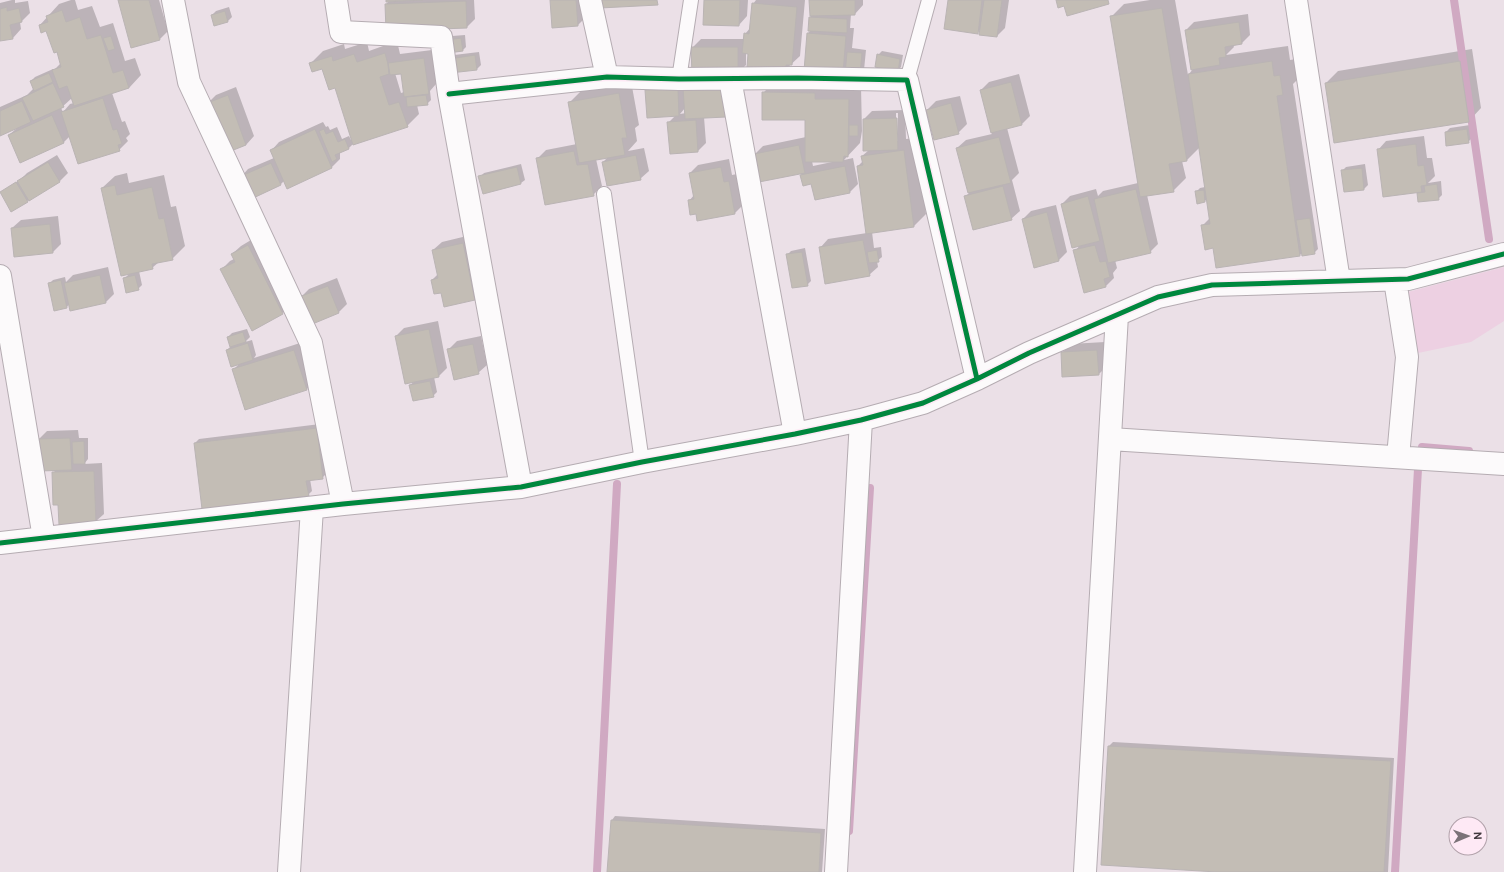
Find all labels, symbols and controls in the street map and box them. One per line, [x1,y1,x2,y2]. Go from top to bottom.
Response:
north arrow [1448,816,1488,856]
text: N [1471,832,1485,840]

